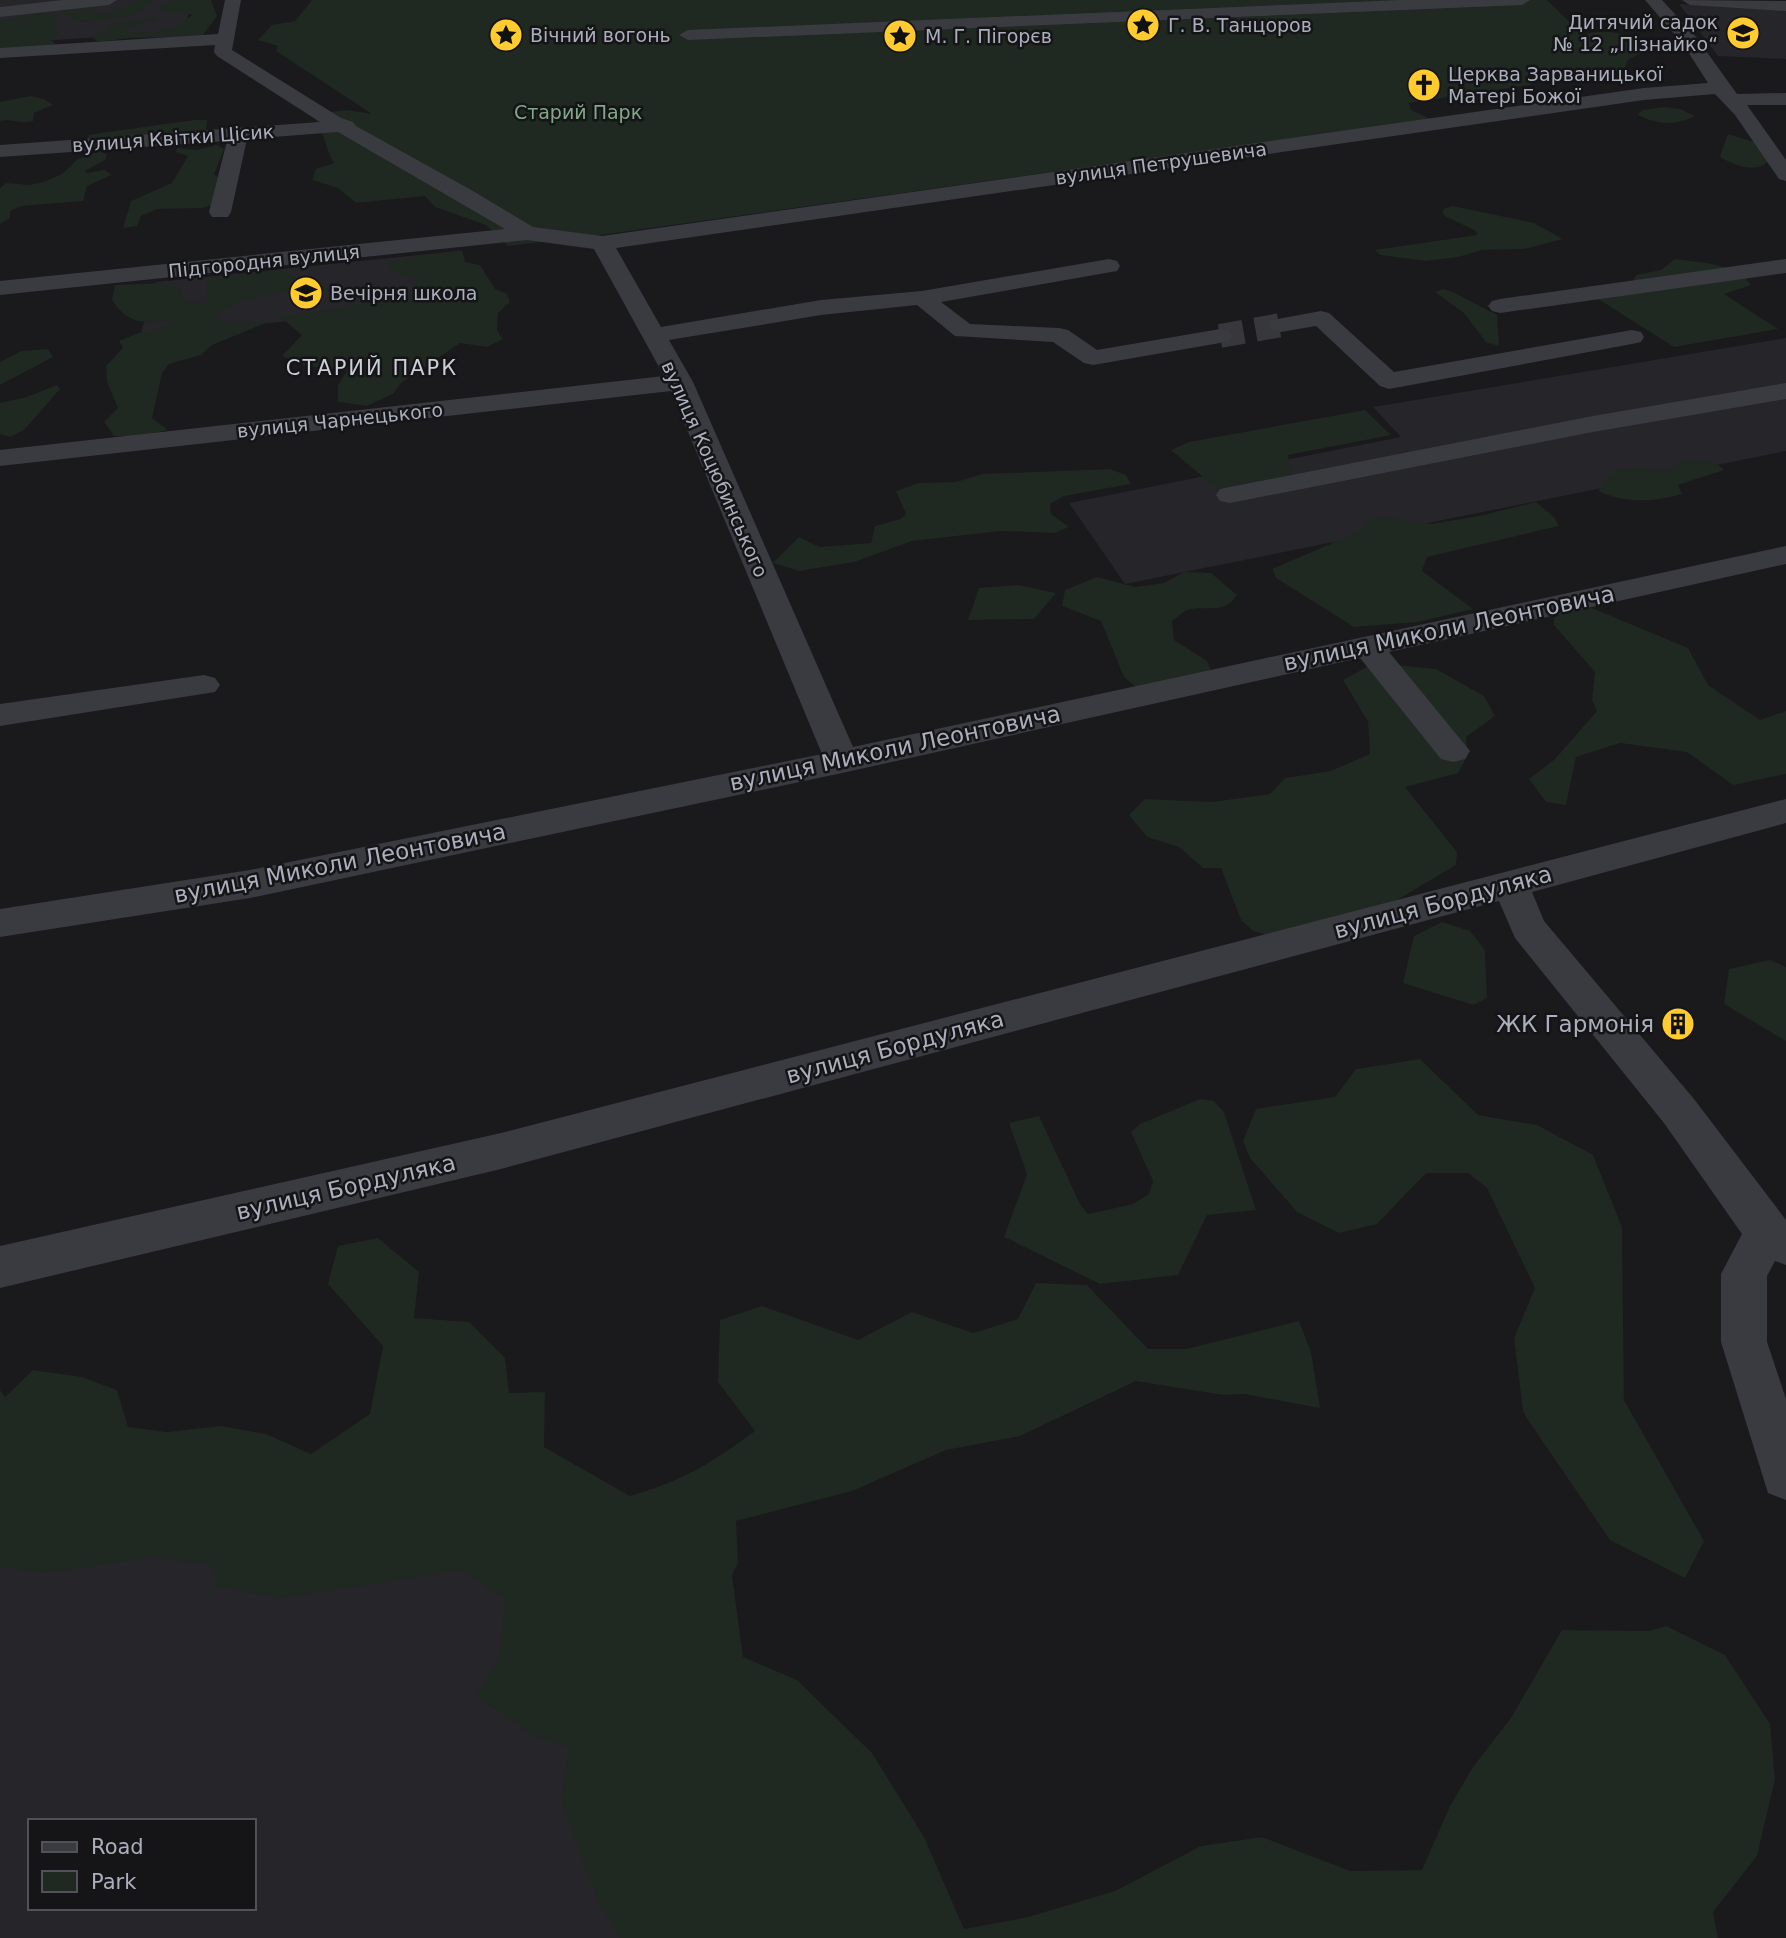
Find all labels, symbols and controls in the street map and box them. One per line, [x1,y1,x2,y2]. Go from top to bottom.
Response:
place icon: Г. В. Танцоров [1124,6,1162,44]
place label: Дитячий садок № 12 „Пізнайко“ [1553,11,1718,55]
place label: Г. В. Танцоров [1168,14,1312,36]
school or university icon: Дитячий садок № 12 „Пізнайко“ [1724,14,1762,52]
place icon: Вічний вогонь [487,16,525,54]
place icon: М. Г. Пігорєв [881,17,919,55]
place label: Вічний вогонь [530,24,671,46]
place label: М. Г. Пігорєв [925,25,1052,47]
place label: Церква Зарваницької Матері Божої [1448,63,1664,107]
church icon: Церква Зарваницької Матері Божої [1405,66,1443,104]
park label: Старий Парк [514,101,642,123]
street label: вулиця Квітки Цісик [71,120,275,156]
street label: вулиця Петрушевича [1054,137,1268,189]
street label: Підгородня вулиця [167,240,361,282]
school or university icon: Вечірня школа [287,274,325,312]
place label: Вечірня школа [330,282,477,304]
district label: СТАРИЙ ПАРК [286,355,458,380]
street label: вулиця Коцюбинського [657,358,773,580]
street label: вулиця Чарнецького [236,398,444,442]
street label: вулиця Миколи Леонтовича [1281,580,1617,676]
street label: вулиця Миколи Леонтовича [727,700,1063,796]
street label: вулиця Миколи Леонтовича [172,818,508,908]
street label: вулиця Бордуляка [1331,860,1555,944]
street label: вулиця Бордуляка [783,1005,1007,1089]
building icon: ЖК Гармонія [1659,1005,1697,1043]
place label: ЖК Гармонія [1496,1011,1654,1037]
street label: вулиця Бордуляка [234,1149,458,1225]
legend [28,1819,256,1910]
text: Road [91,1835,144,1859]
text: Park [91,1870,137,1894]

